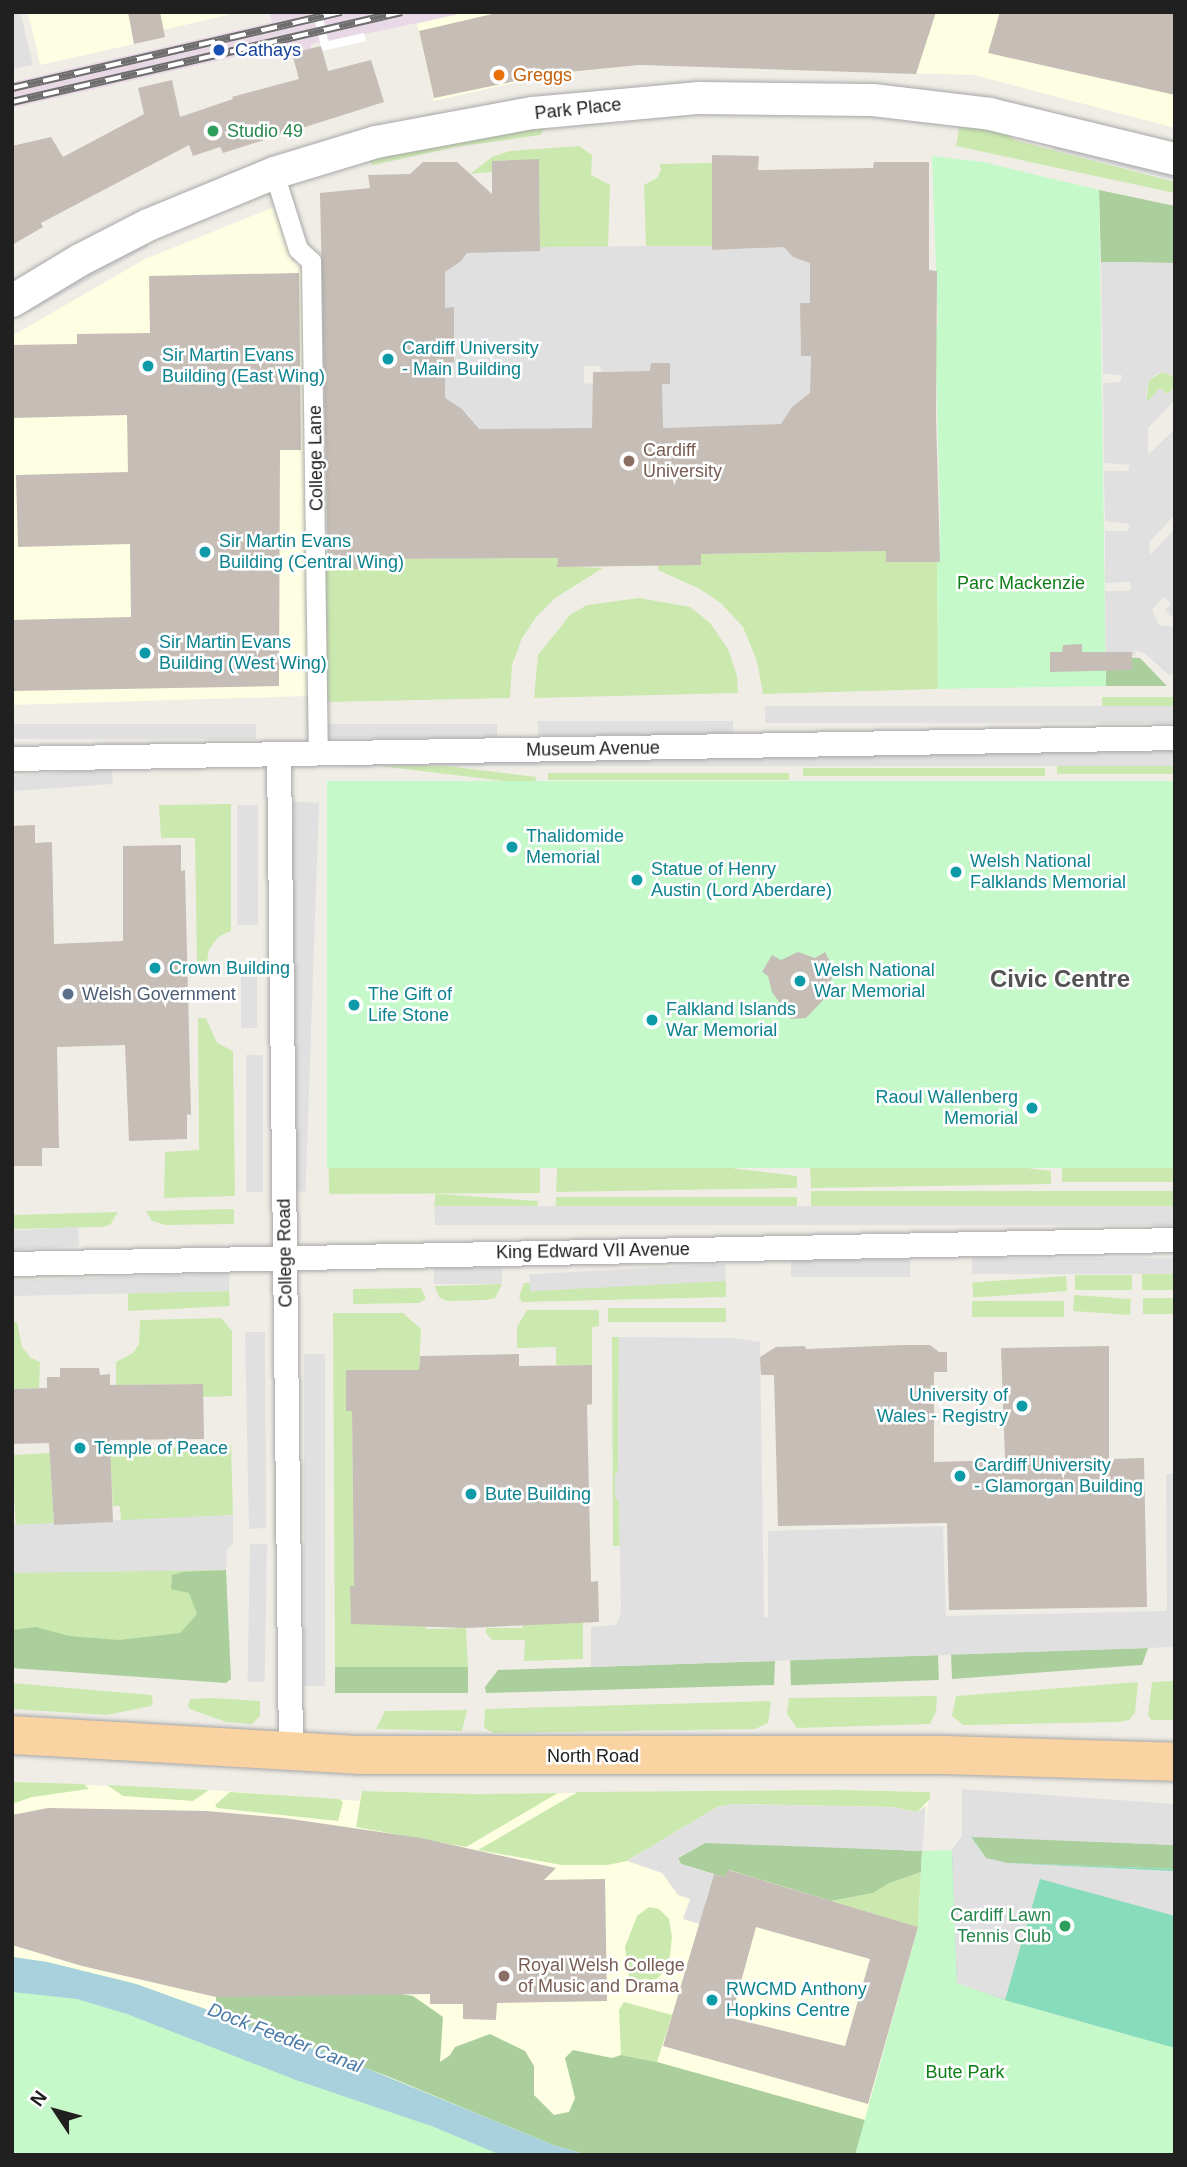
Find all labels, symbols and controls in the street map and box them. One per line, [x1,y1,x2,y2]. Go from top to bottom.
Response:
place label: Cathays [235,39,301,61]
marker: Cathays [209,40,229,60]
place label: Greggs [513,64,572,86]
marker: Greggs [491,67,507,83]
street label: Park Place [534,94,622,124]
place label: Studio 49 [227,120,303,142]
marker: Studio 49 [205,123,221,139]
place label: Cardiff University - Main Building [402,338,539,380]
place label: Sir Martin Evans Building (East Wing) [162,345,325,388]
marker: Cardiff University - Main Building [380,351,396,367]
marker: Sir Martin Evans Building (East Wing) [140,358,156,374]
street label: College Lane [304,405,328,511]
place label: Cardiff University [643,440,722,482]
marker: Cardiff University [621,453,637,469]
place label: Sir Martin Evans Building (Central Wing) [219,531,404,574]
marker: Sir Martin Evans Building (Central Wing) [197,544,213,560]
park label: Parc Mackenzie [957,572,1085,594]
place label: Sir Martin Evans Building (West Wing) [159,632,327,674]
marker: Sir Martin Evans Building (West Wing) [137,645,153,661]
street label: Museum Avenue [525,737,661,761]
place label: Thalidomide Memorial [526,826,624,868]
marker: Thalidomide Memorial [504,839,520,855]
place label: Welsh National Falklands Memorial [970,851,1126,894]
place label: Statue of Henry Austin (Lord Aberdare) [651,859,833,902]
marker: Welsh National Falklands Memorial [948,864,964,880]
marker: Statue of Henry Austin (Lord Aberdare) [629,872,645,888]
place label: Crown Building [169,957,290,979]
marker: Crown Building [147,960,163,976]
place label: Welsh National War Memorial [814,960,935,1002]
district label: Civic Centre [990,965,1130,993]
marker: Welsh National War Memorial [792,973,808,989]
place label: Welsh Government [82,983,236,1005]
place label: The Gift of Life Stone [368,984,452,1026]
marker: Welsh Government [60,986,76,1002]
marker: The Gift of Life Stone [346,997,362,1013]
place label: Falkland Islands War Memorial [666,999,796,1042]
marker: Falkland Islands War Memorial [644,1012,660,1028]
place label: Raoul Wallenberg Memorial [876,1087,1018,1130]
marker: Raoul Wallenberg Memorial [1024,1100,1040,1116]
street label: College Road [273,1198,297,1308]
street label: King Edward VII Avenue [495,1239,691,1263]
place label: University of Wales - Registry [877,1385,1008,1428]
marker: University of Wales - Registry [1014,1398,1030,1414]
place label: Temple of Peace [94,1437,228,1459]
marker: Temple of Peace [72,1440,88,1456]
place label: Cardiff University - Glamorgan Building [974,1455,1143,1498]
marker: Cardiff University - Glamorgan Building [952,1468,968,1484]
place label: Bute Building [485,1483,591,1505]
marker: Bute Building [463,1486,479,1502]
street label: North Road [547,1745,639,1767]
place label: Cardiff Lawn Tennis Club [950,1905,1051,1948]
marker: Cardiff Lawn Tennis Club [1057,1918,1073,1934]
place label: Royal Welsh College of Music and Drama [518,1955,685,1997]
marker: Royal Welsh College of Music and Drama [496,1968,512,1984]
place label: RWCMD Anthony Hopkins Centre [726,1979,868,2022]
marker: RWCMD Anthony Hopkins Centre [704,1992,720,2008]
water label: Dock Feeder Canal [205,1998,365,2078]
park label: Bute Park [925,2061,1005,2083]
north arrow [21,2076,91,2146]
text: N [26,2087,51,2110]

